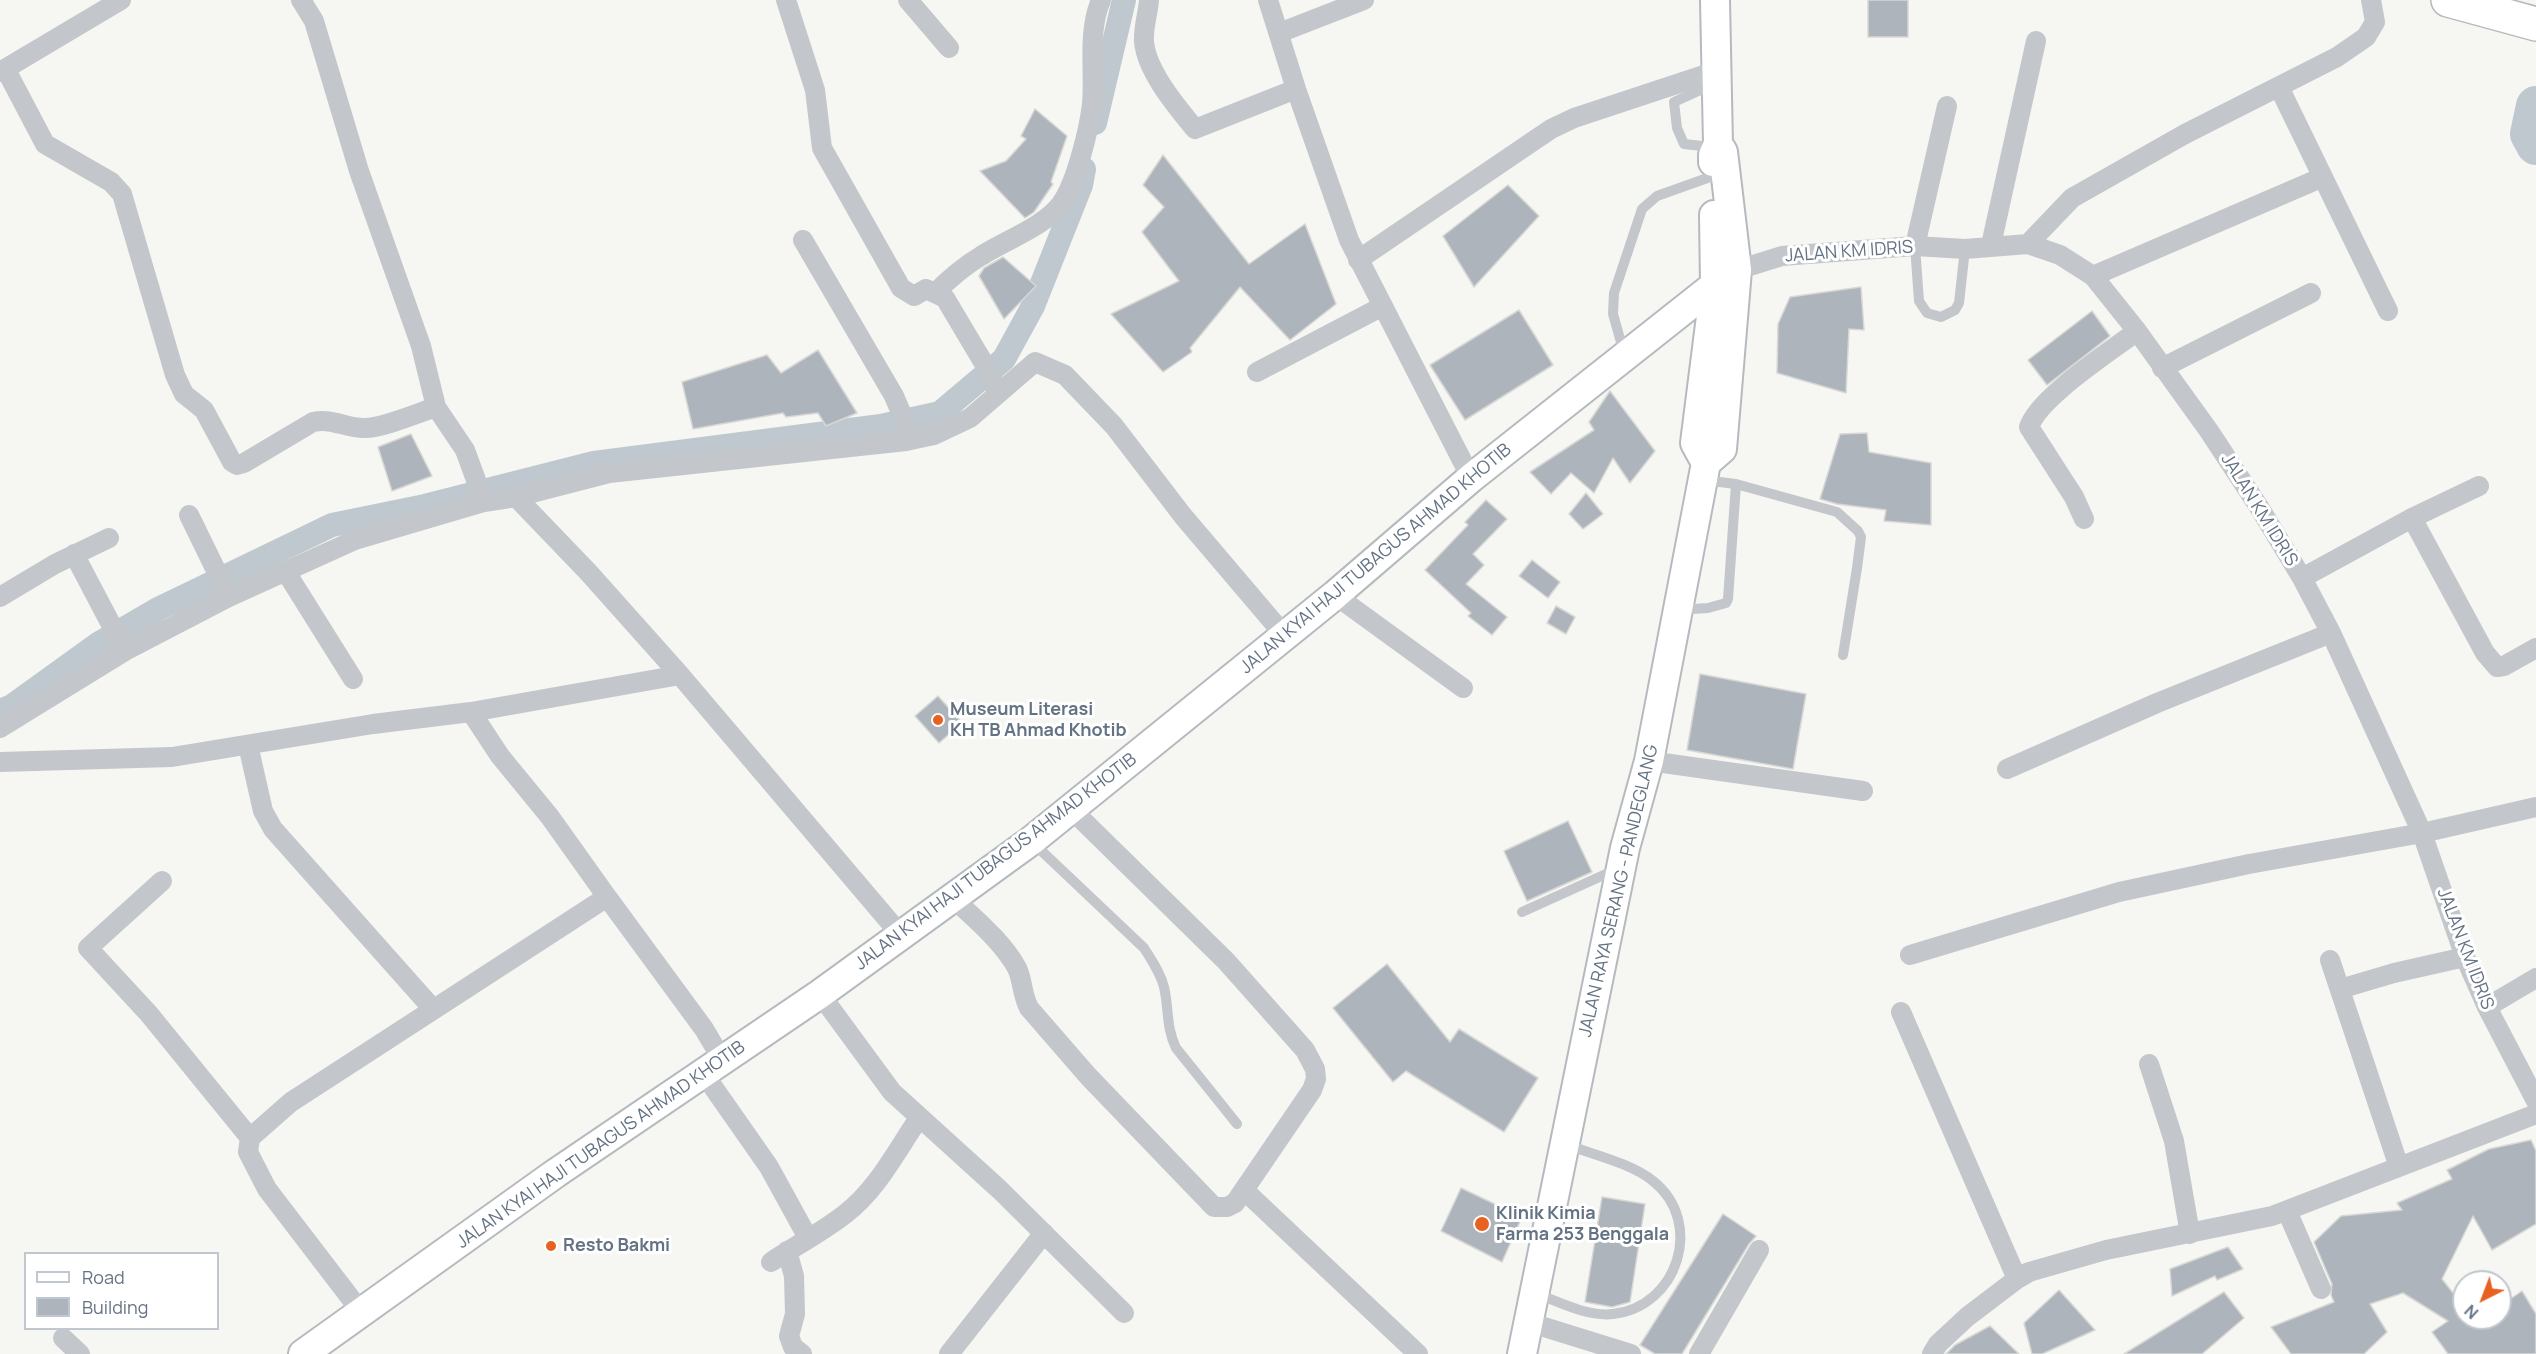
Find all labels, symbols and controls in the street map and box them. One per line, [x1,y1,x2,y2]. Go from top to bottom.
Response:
street label: JALAN KM IDRIS [1784,237,1914,267]
street label: JALAN KYAI HAJI TUBAGUS AHMAD KHOTIB [1236,439,1516,679]
street label: JALAN KM IDRIS [2216,450,2302,570]
place label: Museum Literasi KH TB Ahmad Khotib [950,699,1127,742]
marker: Museum Literasi KH TB Ahmad Khotib [931,713,945,727]
street label: JALAN RAYA SERANG - PANDEGLANG [1575,743,1663,1039]
street label: JALAN KYAI HAJI TUBAGUS AHMAD KHOTIB [851,749,1141,975]
street label: JALAN KM IDRIS [2432,885,2498,1013]
street label: JALAN KYAI HAJI TUBAGUS AHMAD KHOTIB [453,1037,749,1253]
place label: Klinik Kimia Farma 253 Benggala [1496,1203,1669,1246]
marker: Klinik Kimia Farma 253 Benggala [1473,1215,1491,1233]
place label: Resto Bakmi [563,1235,670,1257]
marker: Resto Bakmi [544,1239,558,1253]
legend [24,1252,219,1330]
text: Road [82,1265,125,1289]
north arrow [2452,1270,2512,1330]
text: Building [82,1295,148,1319]
text: N [2460,1300,2483,1324]

